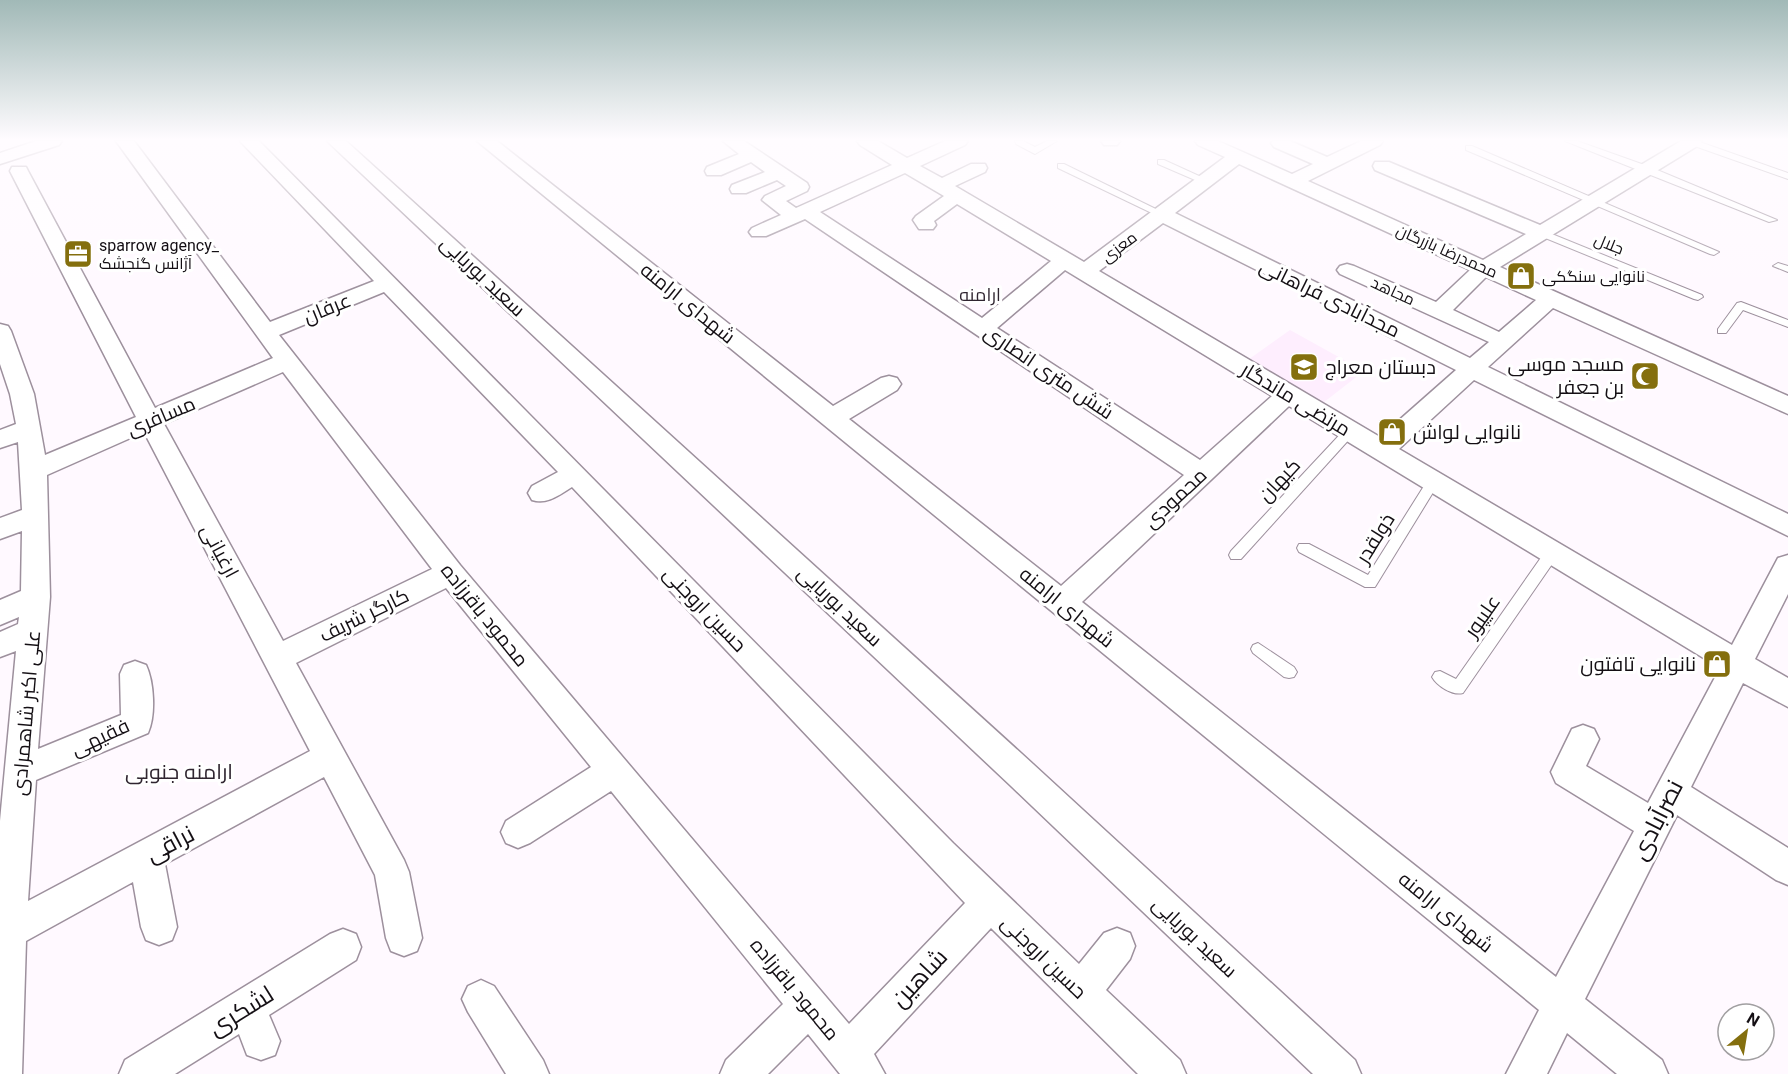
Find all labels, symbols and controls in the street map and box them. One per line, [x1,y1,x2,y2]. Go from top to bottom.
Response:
street label: محمدرضا بازرگان [1393,220,1501,283]
street label: معزی [1097,227,1141,267]
street label: جلال [1591,230,1627,259]
street label: سعید بوریایی [435,231,530,322]
place label: sparrow agency_ آژانس گنجشک [99,236,220,274]
office icon: sparrow agency_ آژانس گنجشک [62,238,94,270]
street label: مجدآبادی فراهانی [1255,254,1404,343]
street label: شهدای ارامنه [635,257,740,349]
shop icon: نانوایی سنگکی [1505,260,1537,292]
place label: نانوایی سنگکی [1542,267,1645,287]
street label: مجاهد [1368,273,1418,309]
district label: ارامنه [959,284,1001,306]
street label: عرفان [300,288,355,329]
street label: شش متری انصاری [979,320,1118,425]
school or university icon: دبستان معراج [1288,351,1320,383]
place label: مسجد موسی بن جعفر [1508,352,1624,400]
place label: دبستان معراج [1325,355,1436,381]
street label: مرتضی ماندگار [1236,356,1355,442]
mosque icon: مسجد موسی بن جعفر [1629,360,1661,392]
street label: مسافری [123,391,199,442]
shop icon: نانوایی لواش [1376,416,1408,448]
place label: نانوایی لواش [1413,420,1521,445]
street label: کیهان [1253,453,1306,507]
street label: محمودی [1138,463,1212,534]
street label: ذولقدر [1350,508,1400,568]
street label: ارغیانی [195,520,244,582]
street label: محمود باقرزاده [436,559,534,671]
street label: حسین اروجنی [658,561,752,657]
street label: سعید بوریایی [792,561,887,652]
street label: شهدای ارامنه [1014,561,1119,653]
street label: کارگر شریف [315,583,413,647]
street label: علیپور [1458,590,1506,643]
street label: علی اکبر شاهمرادی [7,629,46,797]
shop icon: نانوایی تافتون [1701,648,1733,680]
place label: نانوایی تافتون [1580,652,1696,677]
street label: فقیهی [67,713,133,762]
district label: ارامنه جنوبی [125,760,233,785]
street label: نصرآبادی [1625,775,1689,865]
street label: نراقی [141,820,199,868]
street label: شهدای ارامنه [1393,866,1498,958]
street label: سعید بوریایی [1147,892,1242,983]
street label: حسین اروجنی [996,910,1092,1004]
street label: محمود باقرزاده [745,933,845,1045]
street label: شاهین [885,943,953,1013]
street label: لشکری [203,980,279,1042]
north arrow [1716,1002,1776,1062]
text: N [1744,1008,1763,1030]

